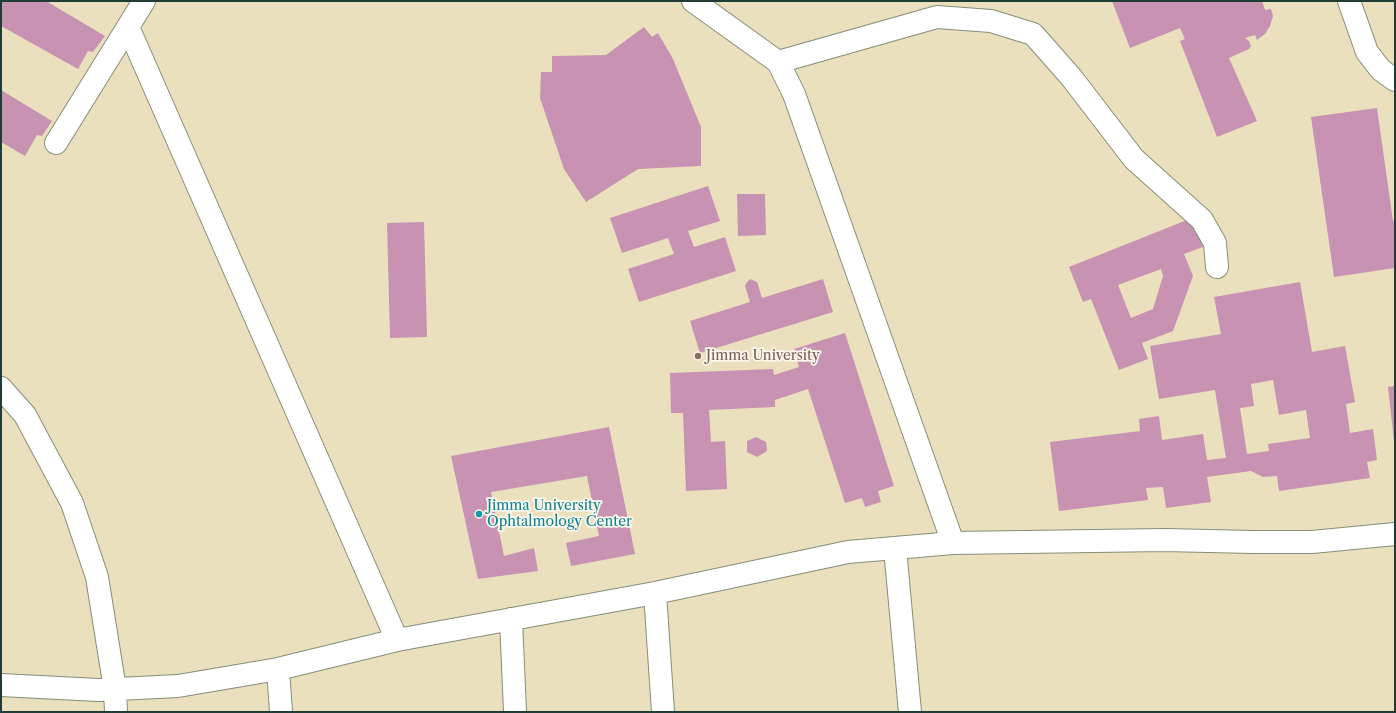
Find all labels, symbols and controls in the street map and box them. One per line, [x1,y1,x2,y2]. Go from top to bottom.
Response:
place label: Jimma University [706,348,820,364]
marker: Jimma University [693,351,703,361]
place label: Jimma University Ophtalmology Center [487,498,632,530]
marker: Jimma University Ophtalmology Center [474,509,484,519]

